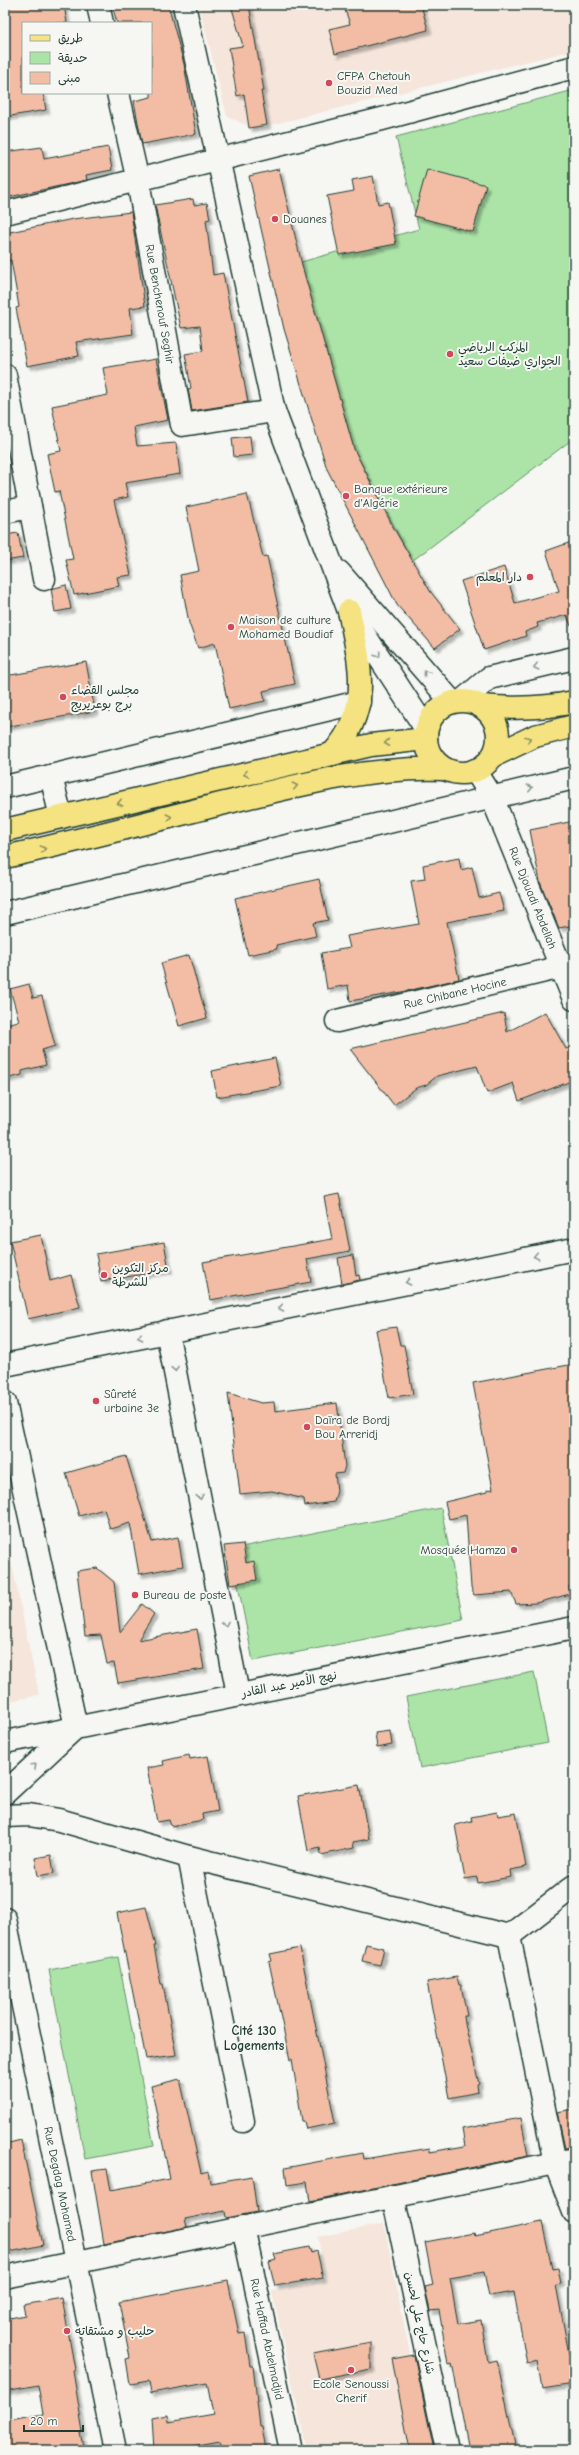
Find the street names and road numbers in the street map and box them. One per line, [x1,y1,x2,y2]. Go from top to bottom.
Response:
street label: Rue Benchenouf Seghir [143,243,177,365]
street label: Rue Djouadi Abdellah [506,845,560,951]
street label: Rue Chibane Hocine [402,974,508,1012]
street label: نهج الأمير عبد القادر [239,1667,338,1702]
street label: Rue Degdag Mohamed [41,2125,79,2243]
street label: شارع حاج علي لحسن [398,2270,438,2376]
street label: Rue Haffad Abdelmadjid [247,2277,287,2401]

